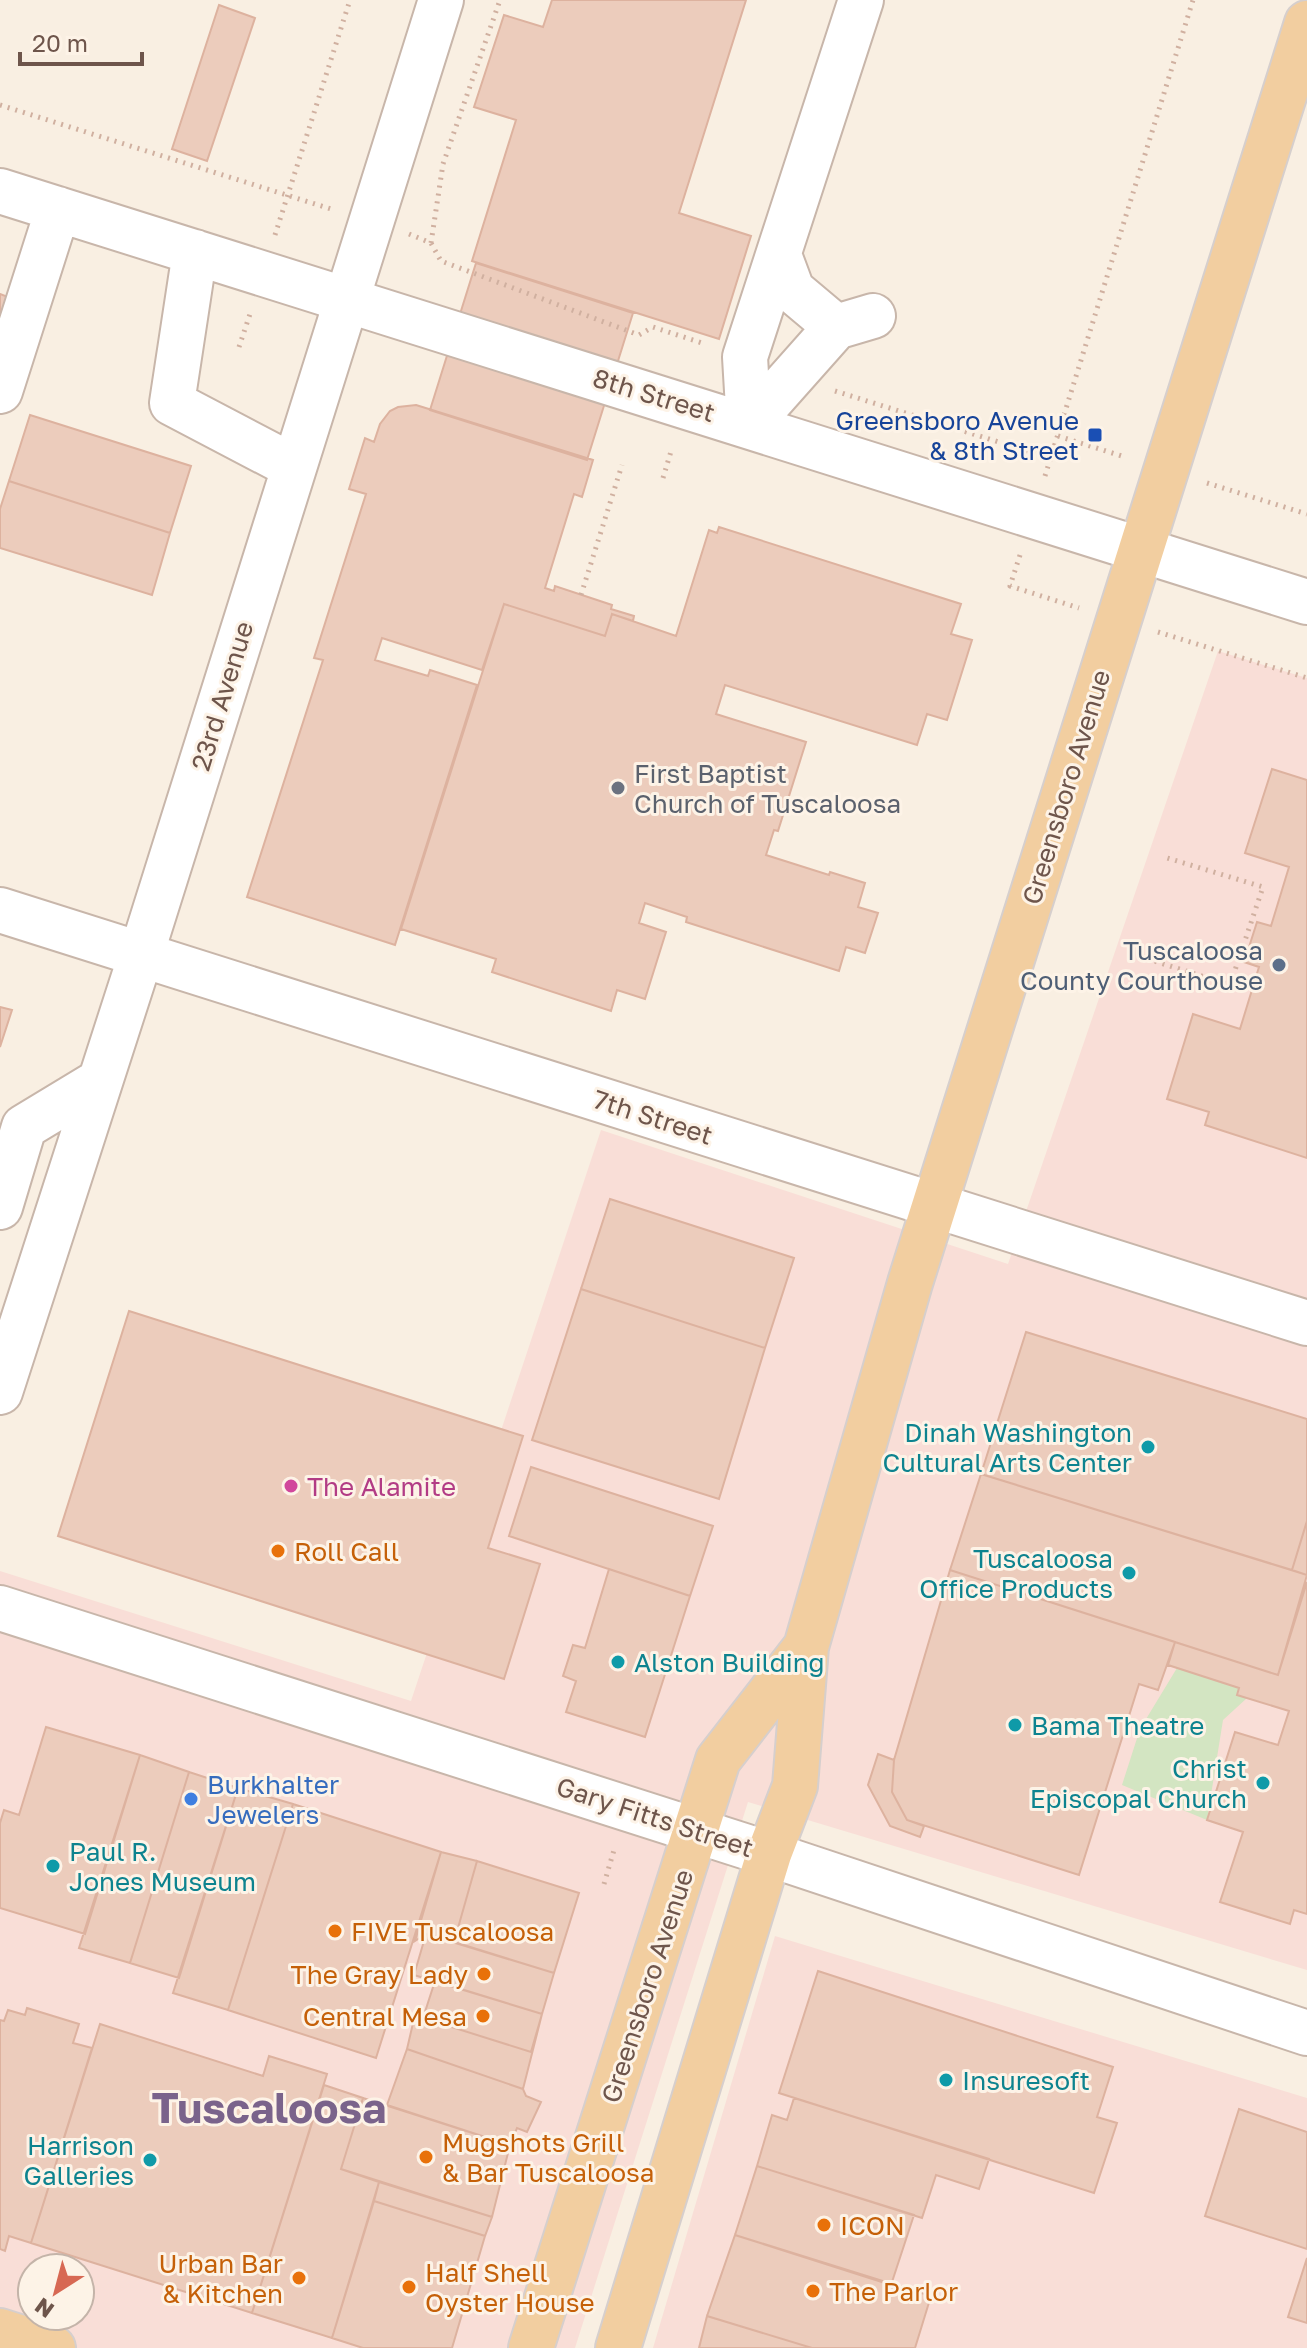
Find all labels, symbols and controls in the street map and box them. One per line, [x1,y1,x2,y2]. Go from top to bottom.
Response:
scale bar [20,16,142,66]
text: 20 m [32,28,88,57]
street label: 8th Street [589,362,719,428]
place label: Greensboro Avenue & 8th Street [836,405,1079,466]
marker: Greensboro Avenue & 8th Street [1086,426,1104,444]
street label: 23rd Avenue [185,618,259,774]
street label: Greensboro Avenue [1016,666,1116,908]
place label: First Baptist Church of Tuscaloosa [634,758,901,819]
marker: First Baptist Church of Tuscaloosa [609,779,627,797]
place label: Tuscaloosa County Courthouse [1020,935,1263,996]
marker: Tuscaloosa County Courthouse [1270,956,1288,974]
street label: 7th Street [589,1083,717,1151]
place label: Dinah Washington Cultural Arts Center [882,1417,1132,1478]
marker: Dinah Washington Cultural Arts Center [1139,1438,1157,1456]
place label: The Alamite [307,1471,456,1502]
marker: The Alamite [282,1477,300,1495]
place label: Roll Call [294,1536,399,1567]
marker: Roll Call [269,1542,287,1560]
place label: Tuscaloosa Office Products [919,1543,1113,1604]
marker: Tuscaloosa Office Products [1120,1564,1138,1582]
place label: Alston Building [634,1647,825,1678]
marker: Alston Building [609,1653,627,1671]
place label: Bama Theatre [1031,1710,1204,1741]
marker: Bama Theatre [1006,1716,1024,1734]
place label: Christ Episcopal Church [1030,1753,1247,1814]
place label: Burkhalter Jewelers [207,1769,339,1830]
street label: Gary Fitts Street [553,1771,757,1863]
marker: Christ Episcopal Church [1254,1774,1272,1792]
marker: Burkhalter Jewelers [182,1790,200,1808]
place label: Paul R. Jones Museum [69,1836,256,1897]
marker: Paul R. Jones Museum [44,1857,62,1875]
street label: Greensboro Avenue [595,1865,699,2107]
place label: FIVE Tuscaloosa [351,1916,554,1947]
marker: FIVE Tuscaloosa [326,1922,344,1940]
place label: The Gray Lady [291,1959,468,1990]
marker: The Gray Lady [475,1965,493,1983]
place label: Central Mesa [303,2001,467,2032]
marker: Central Mesa [474,2007,492,2025]
place label: Insuresoft [962,2065,1090,2096]
marker: Insuresoft [937,2071,955,2089]
district label: Tuscaloosa [152,2082,386,2132]
place label: Mugshots Grill & Bar Tuscaloosa [442,2127,655,2188]
place label: Harrison Galleries [24,2130,134,2191]
marker: Mugshots Grill & Bar Tuscaloosa [417,2148,435,2166]
marker: Harrison Galleries [141,2151,159,2169]
place label: ICON [840,2210,905,2241]
marker: ICON [815,2216,833,2234]
place label: Urban Bar & Kitchen [158,2248,283,2309]
north arrow [16,2252,96,2332]
place label: Half Shell Oyster House [425,2257,595,2318]
marker: Urban Bar & Kitchen [290,2269,308,2287]
place label: The Parlor [829,2276,958,2307]
marker: Half Shell Oyster House [400,2278,418,2296]
marker: The Parlor [804,2282,822,2300]
text: N [29,2293,59,2324]

